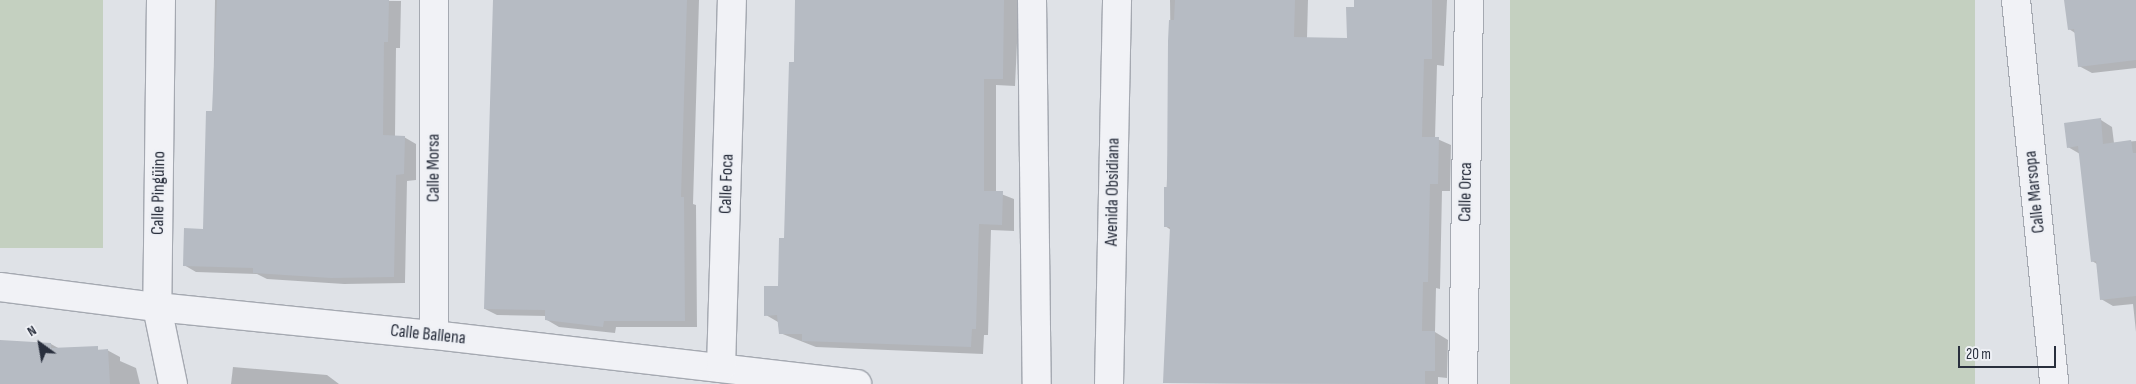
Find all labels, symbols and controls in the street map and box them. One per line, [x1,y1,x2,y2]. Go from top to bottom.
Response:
street label: Calle Morsa [423,134,445,202]
street label: Avenida Obsidiana [1101,138,1125,246]
street label: Calle Marsopa [2020,150,2050,234]
street label: Calle Pingüino [147,151,171,235]
street label: Calle Foca [715,154,739,214]
street label: Calle Orca [1455,162,1477,222]
north arrow [15,319,65,369]
street label: Calle Ballena [389,320,467,350]
text: N [24,322,39,340]
scale bar [1961,336,2058,368]
text: 20 m [1966,345,1991,364]

